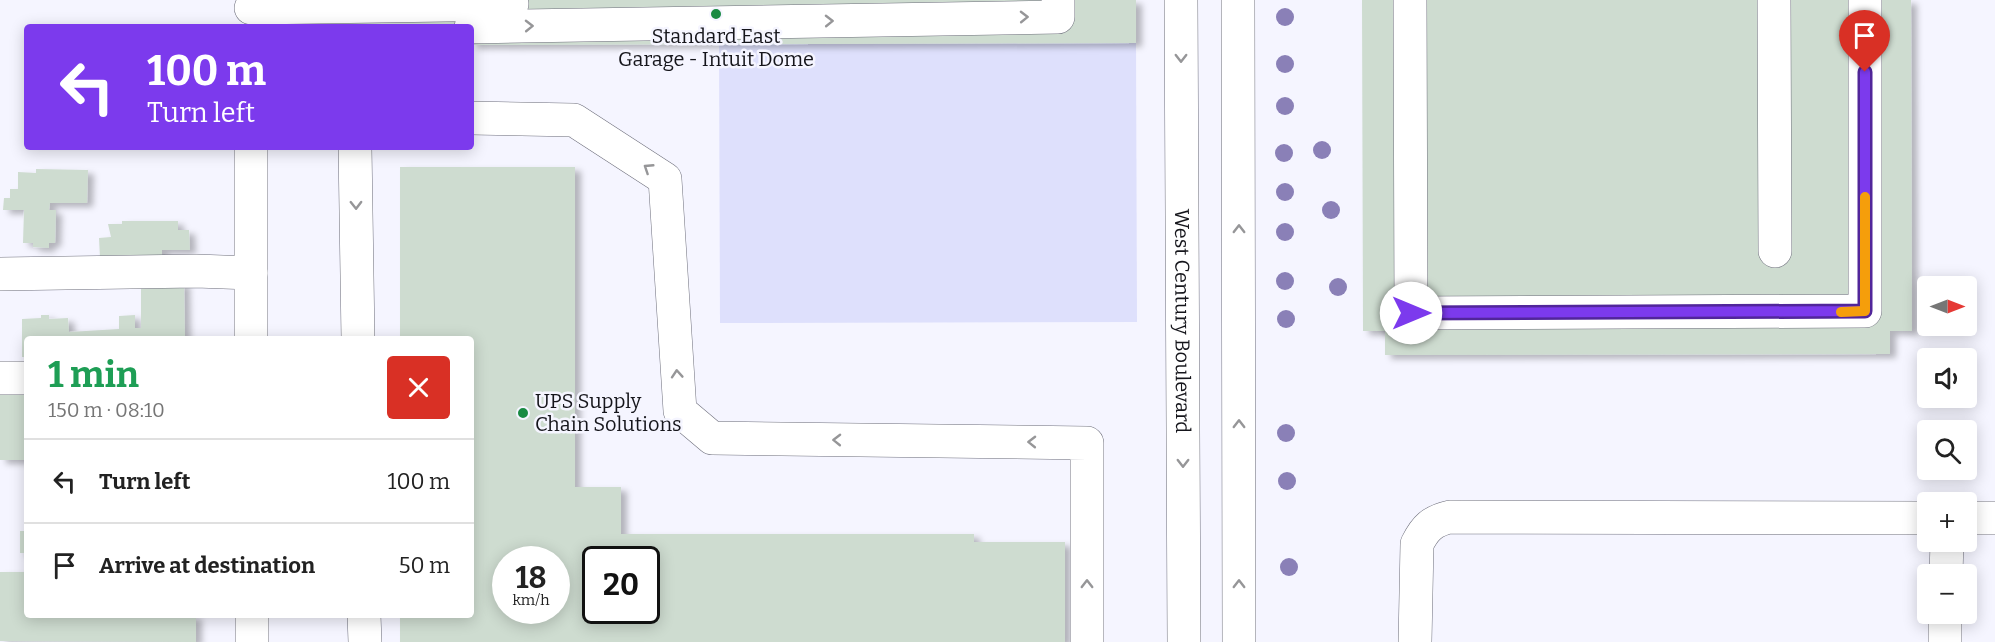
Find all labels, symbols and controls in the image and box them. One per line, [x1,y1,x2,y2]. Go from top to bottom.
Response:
marker: Standard East Garage - Intuit Dome [709,7,723,21]
pin [1839,10,1890,72]
one-way arrow [1020,11,1029,24]
one-way arrow [825,15,834,27]
icon: arrive [1848,19,1881,52]
one-way arrow [525,20,534,32]
place label: Standard East Garage - Intuit Dome [618,24,814,71]
text: 100 m [147,46,266,96]
icon: left [48,48,126,126]
one-way arrow [1175,54,1187,63]
text: Turn left [147,97,255,129]
one-way arrow [644,163,654,175]
one-way arrow [350,201,362,210]
street label: West Century Boulevard [1170,209,1195,433]
one-way arrow [1232,225,1245,234]
north arrow [1917,276,1977,336]
map controls [1917,276,1977,624]
position arrow [1379,281,1443,345]
button: sound [1917,348,1977,408]
text: 1 min [48,353,139,397]
button: close [387,356,450,419]
one-way arrow [671,369,684,378]
place label: UPS Supply Chain Solutions [535,389,682,436]
text: 150 m · 08:10 [48,398,165,422]
marker: UPS Supply Chain Solutions [516,406,530,420]
one-way arrow [1233,420,1245,429]
button: search [1917,420,1977,480]
one-way arrow [833,433,842,446]
one-way arrow [1028,436,1037,448]
one-way arrow [1177,459,1189,468]
icon: left [48,465,81,498]
text: Turn left [99,468,191,495]
text: 100 m [387,468,450,495]
button: + [1917,492,1977,552]
speed limit sign: 20 [582,546,660,624]
icon: arrive [48,549,81,582]
text: Arrive at destination [99,552,315,579]
text: 50 m [399,552,450,579]
text: 18 [515,560,547,596]
button: − [1917,564,1977,624]
one-way arrow [1081,579,1093,588]
one-way arrow [1233,579,1245,588]
text: km/h [512,591,550,609]

